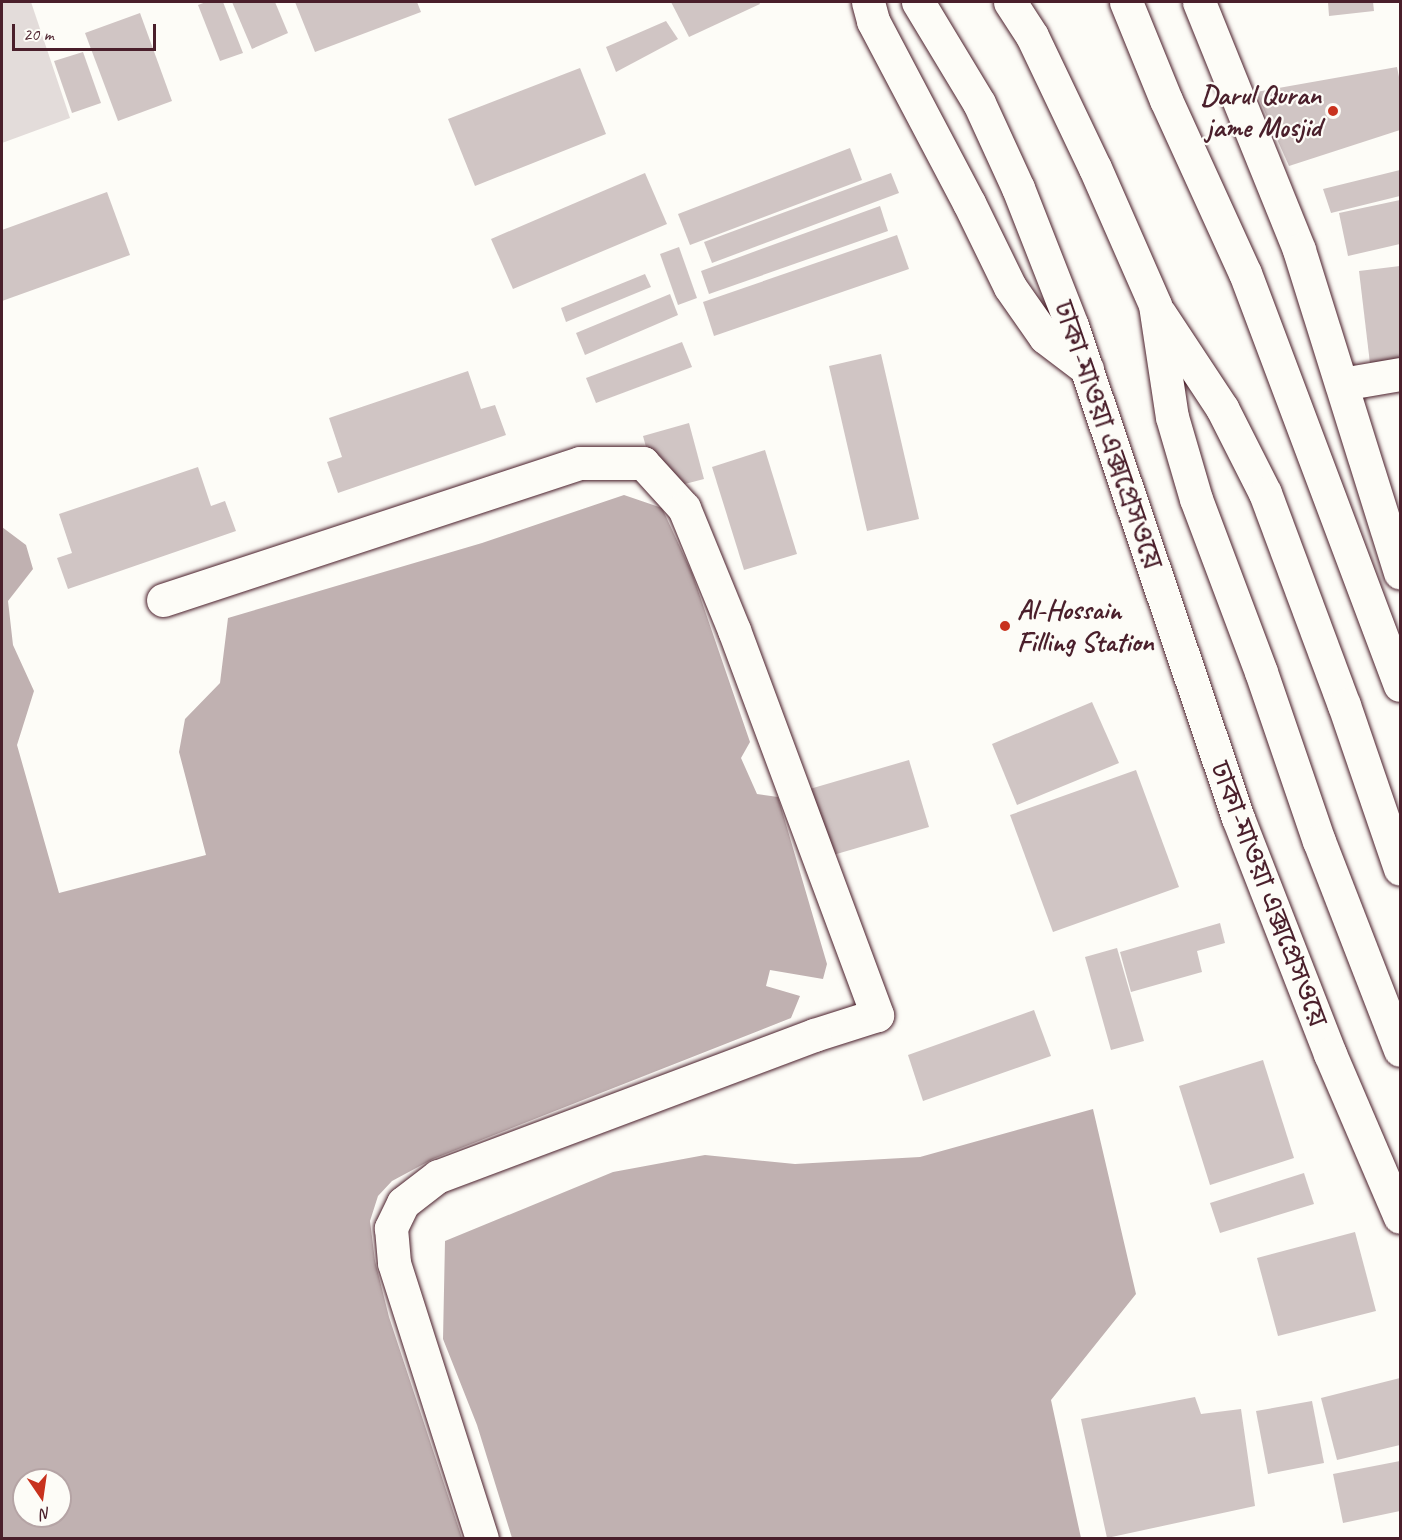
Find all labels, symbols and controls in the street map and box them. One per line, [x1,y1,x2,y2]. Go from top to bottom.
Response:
scale bar [15,12,159,50]
text: 20 m [23,23,54,45]
place label: Darul Quran jame Mosjid [1201,78,1321,144]
marker: Darul Quran jame Mosjid [1326,104,1340,118]
street label: ঢাকা-মাওয়া এক্সপ্রেসওয়ে [1046,296,1170,574]
place label: Al-Hossain Filling Station [1017,593,1155,659]
marker: Al-Hossain Filling Station [998,619,1012,633]
street label: ঢাকা-মাওয়া এক্সপ্রেসওয়ে [1203,757,1335,1031]
north arrow [12,1468,72,1528]
text: N [39,1503,53,1524]

